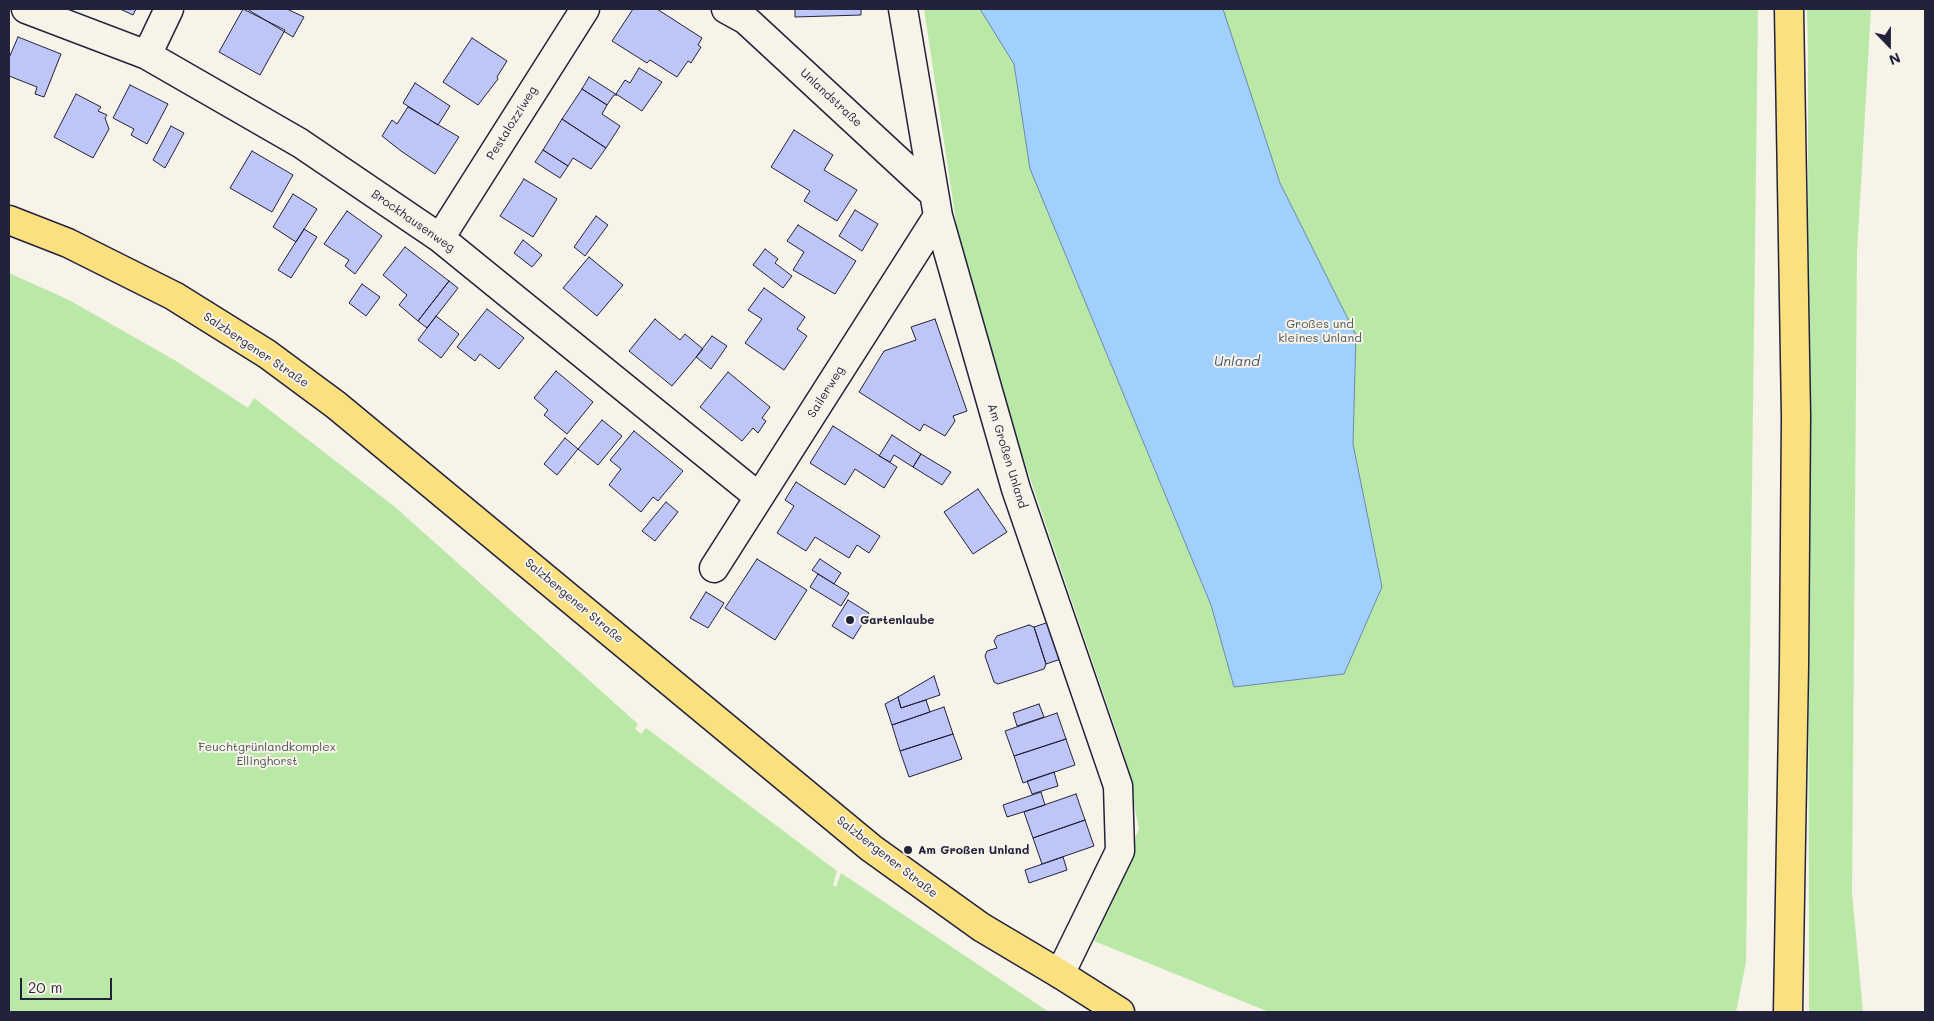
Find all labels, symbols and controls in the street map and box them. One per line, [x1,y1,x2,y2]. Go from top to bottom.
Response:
north arrow [1864,20,1914,70]
text: N [1886,49,1903,70]
street label: Unlandstraße [797,66,865,130]
street label: Pestalozziweg [484,83,540,163]
street label: Brockhausenweg [369,187,457,255]
street label: Salzbergener Straße [201,309,311,391]
park label: Großes und kleines Unland [1278,317,1362,345]
water label: Unland [1214,354,1260,370]
street label: Sailerweg [805,364,847,420]
street label: Am Großen Unland [984,402,1030,510]
street label: Salzbergener Straße [522,556,626,646]
place label: Gartenlaube [860,613,934,627]
marker: Gartenlaube [844,614,856,626]
park label: Feuchtgrünlandkomplex Ellinghorst [198,740,336,768]
street label: Salzbergener Straße [834,813,940,901]
place label: Am Großen Unland [918,843,1029,857]
marker: Am Großen Unland [902,844,914,856]
scale bar [22,968,115,1000]
text: 20 m [28,977,62,997]

